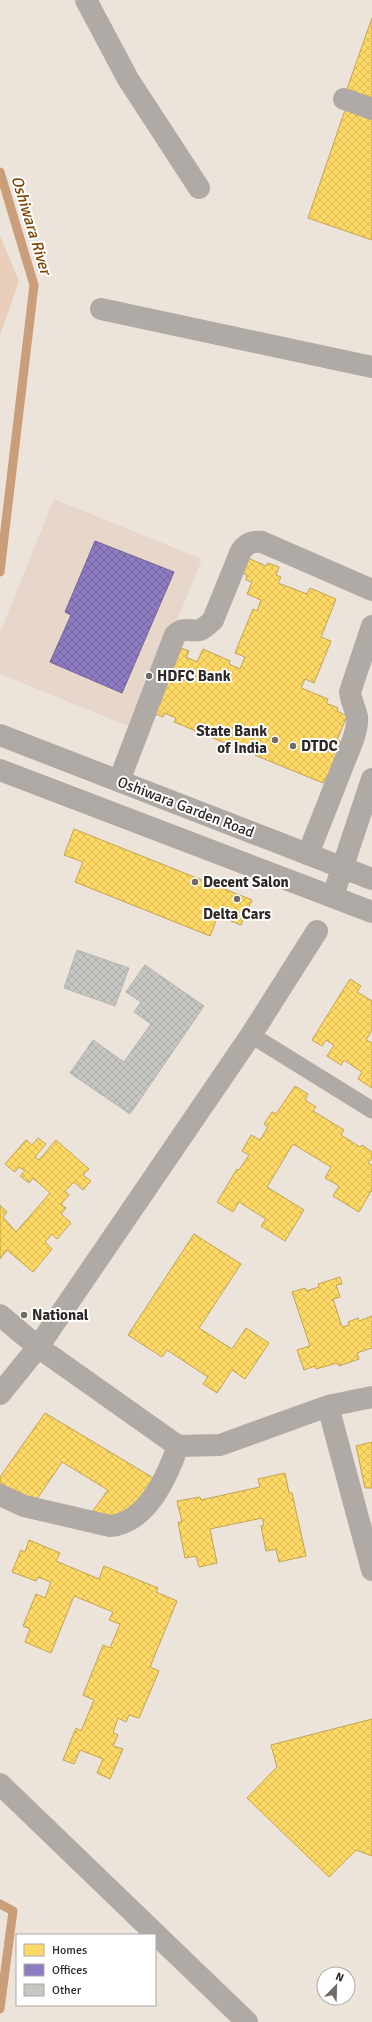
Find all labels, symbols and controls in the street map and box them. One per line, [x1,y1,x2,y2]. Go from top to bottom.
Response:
water label: Oshiwara River [7,173,56,279]
place label: HDFC Bank [157,667,231,685]
marker: HDFC Bank [144,671,154,681]
place label: State Bank of India [196,722,267,757]
marker: State Bank of India [270,735,280,745]
place label: DTDC [301,737,338,755]
marker: DTDC [288,741,298,751]
street label: Oshiwara Garden Road [115,773,257,841]
place label: Decent Salon [203,873,289,891]
marker: Decent Salon [190,877,200,887]
marker: Delta Cars [232,894,242,904]
place label: Delta Cars [203,905,271,923]
place label: National [32,1306,89,1324]
marker: National [19,1310,29,1320]
legend [16,1934,156,2006]
text: Homes [52,1943,87,1958]
text: Offices [52,1963,87,1978]
north arrow [316,1966,356,2006]
text: N [334,1970,346,1985]
text: Other [52,1983,82,1998]

